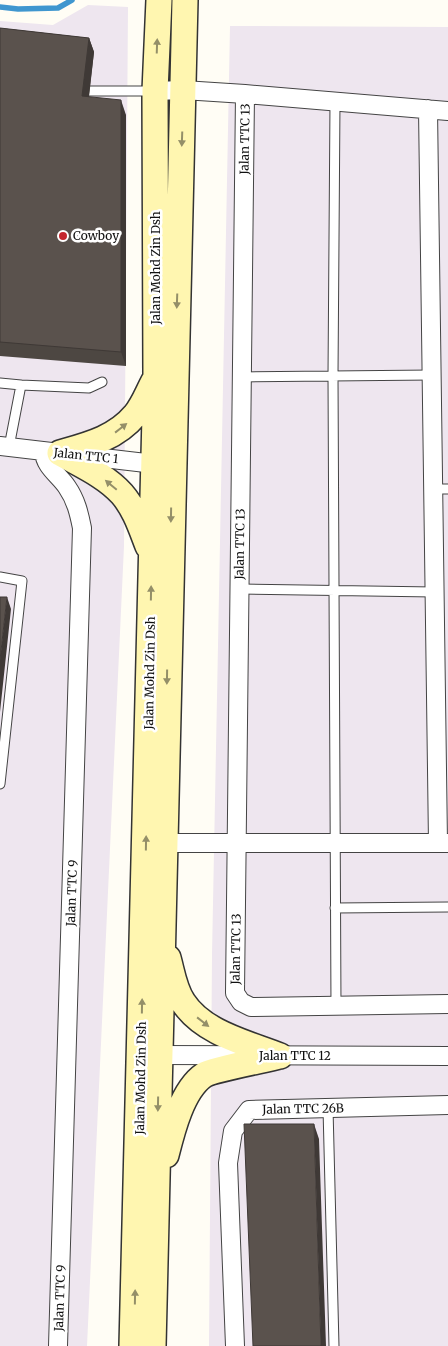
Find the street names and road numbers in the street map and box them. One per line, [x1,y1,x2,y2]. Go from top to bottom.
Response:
street label: Jalan TTC 13 [236,103,253,176]
street label: Jalan Mohd Zin Dsh [148,211,163,326]
street label: Jalan TTC 1 [52,445,120,466]
street label: Jalan TTC 13 [231,508,248,581]
street label: Jalan Mohd Zin Dsh [141,616,158,731]
street label: Jalan TTC 9 [63,859,80,928]
street label: Jalan TTC 13 [227,913,244,986]
street label: Jalan Mohd Zin Dsh [132,1021,149,1136]
street label: Jalan TTC 12 [258,1048,331,1063]
street label: Jalan TTC 26B [261,1100,344,1117]
street label: Jalan TTC 9 [51,1264,68,1333]

